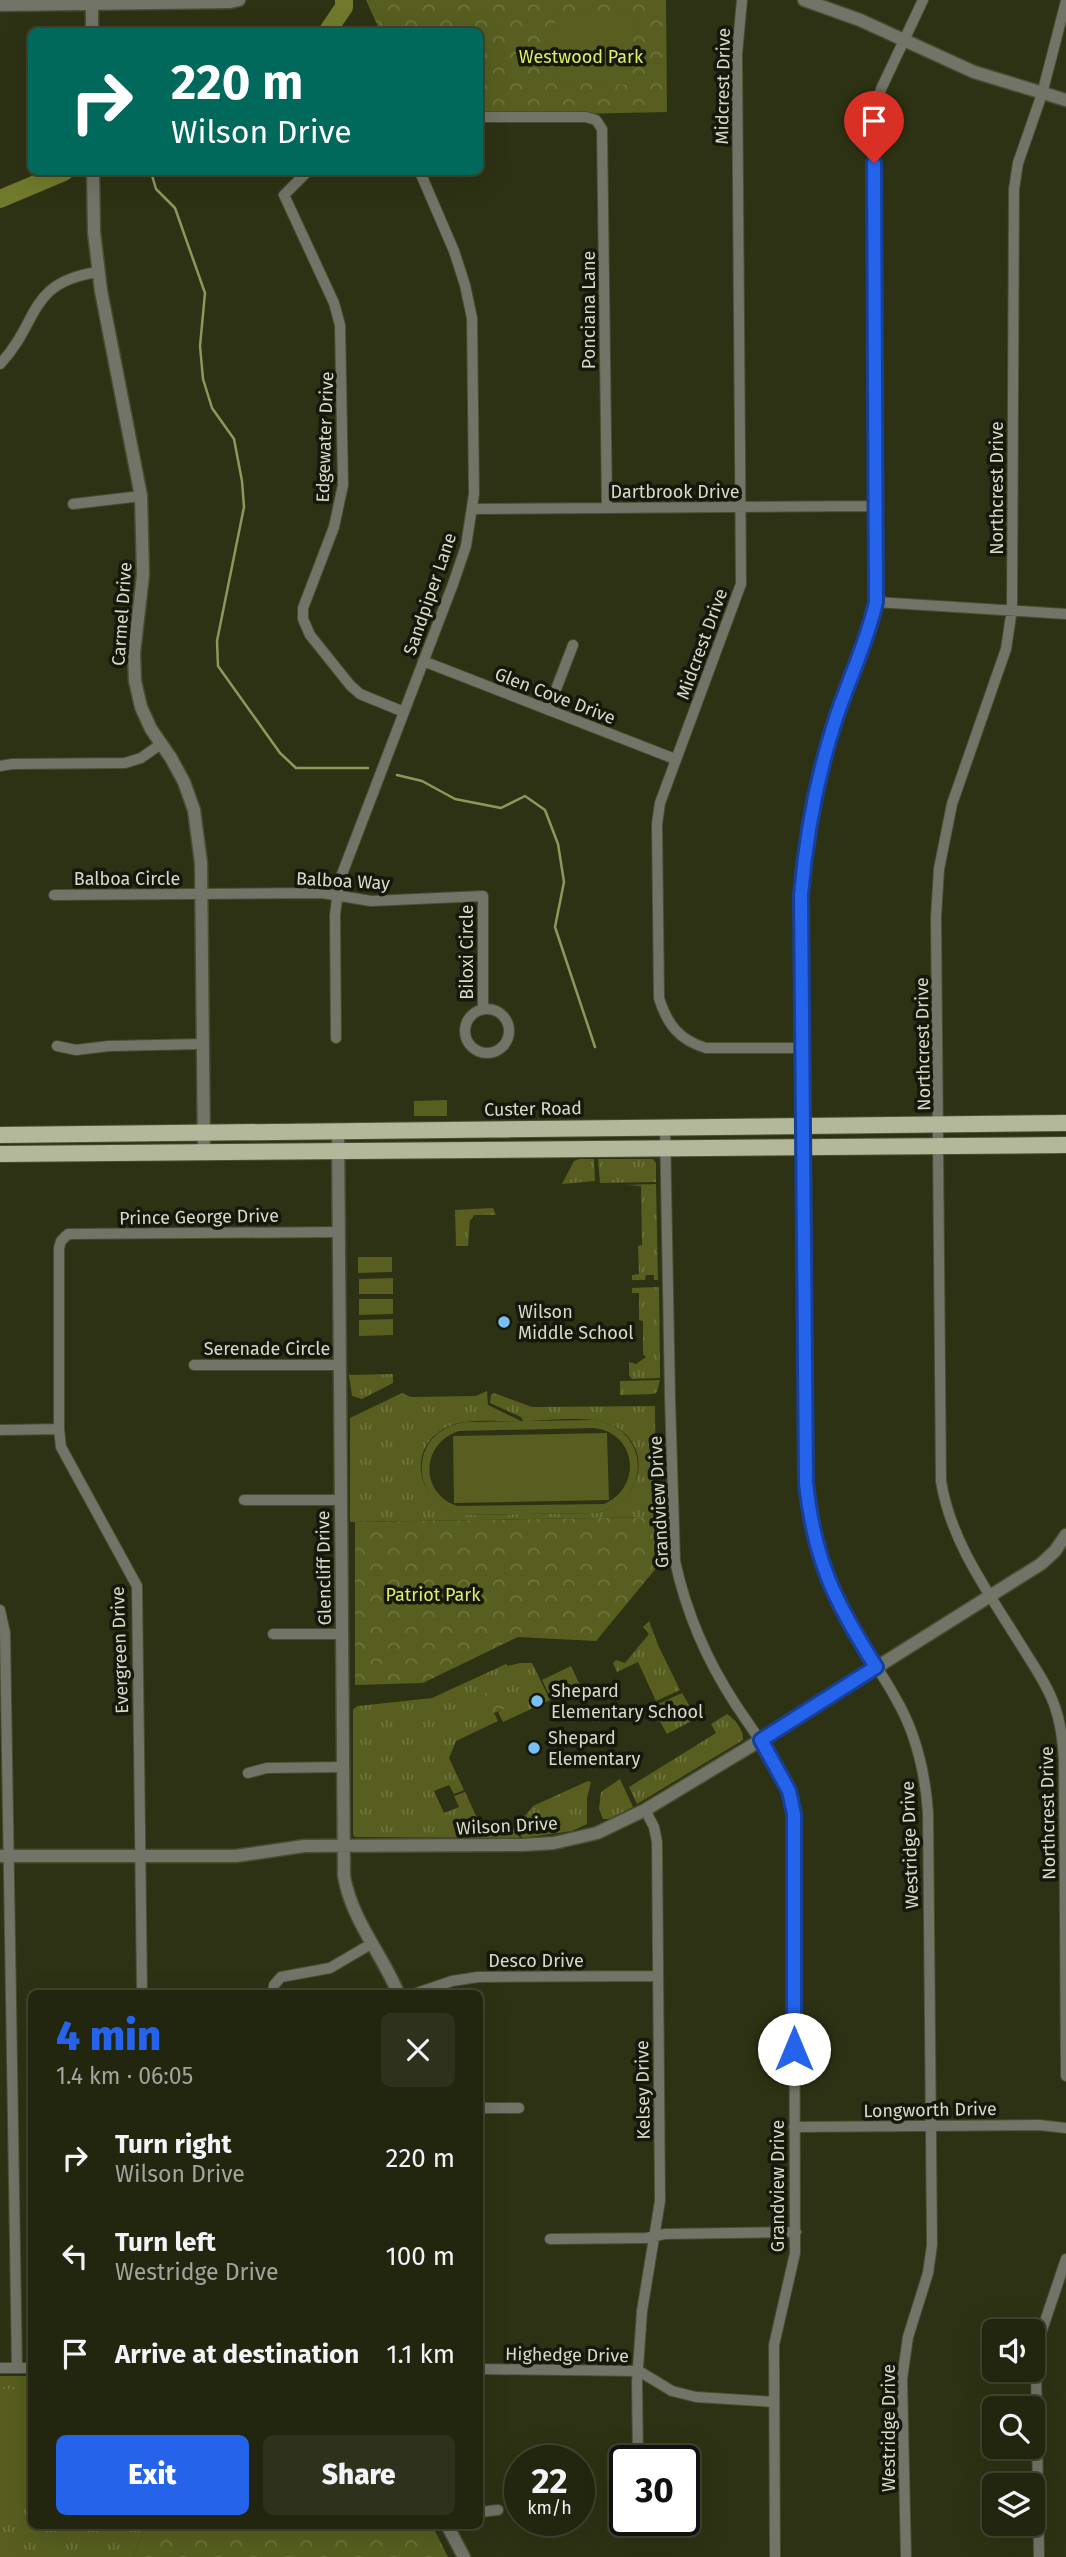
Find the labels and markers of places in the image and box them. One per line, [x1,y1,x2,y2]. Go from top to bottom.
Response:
pin [844,91,904,163]
place label: Wilson Middle School [518,1301,634,1344]
marker: Wilson Middle School [496,1314,512,1330]
place label: Shepard Elementary School [551,1680,703,1723]
marker: Shepard Elementary School [529,1693,545,1709]
place label: Shepard Elementary [548,1727,640,1770]
marker: Shepard Elementary [526,1740,542,1756]

